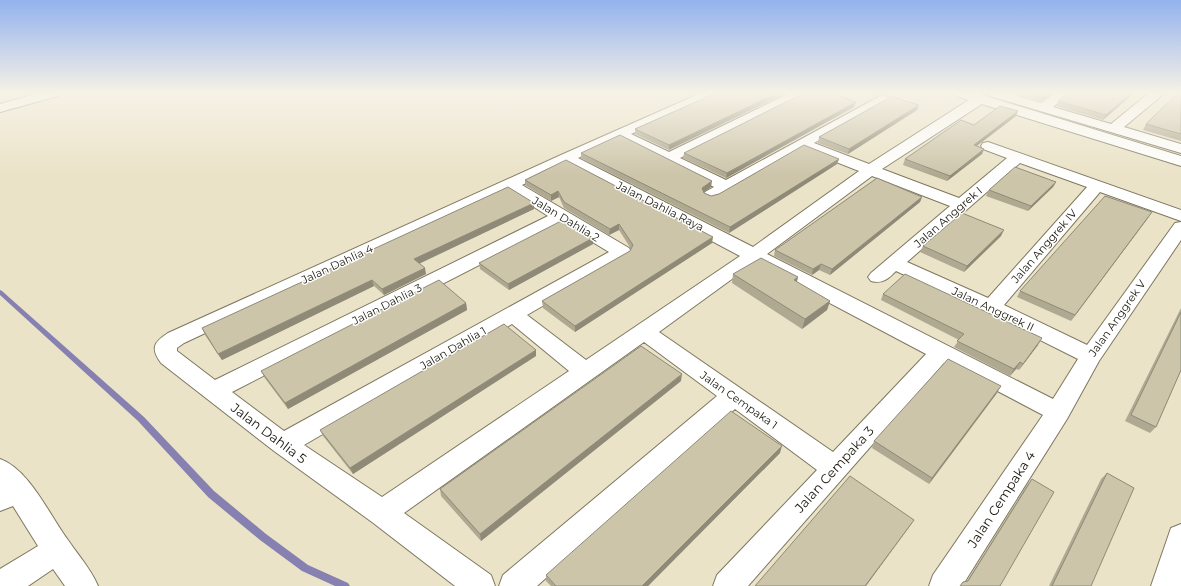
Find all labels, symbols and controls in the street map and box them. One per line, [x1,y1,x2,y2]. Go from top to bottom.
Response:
street label: Jalan Dahlia Raya [613,177,706,234]
street label: Jalan Anggrek I [910,184,985,251]
street label: Jalan Dahlia 2 [529,193,602,245]
street label: Jalan Anggrek IV [1007,206,1080,287]
street label: Jalan Dahlia 4 [298,241,376,287]
street label: Jalan Anggrek V [1085,277,1149,360]
street label: Jalan Dahlia 3 [349,280,424,328]
street label: Jalan Anggrek II [949,283,1036,334]
street label: Jalan Dahlia 1 [417,323,489,373]
street label: Jalan Cempaka 1 [697,367,780,432]
street label: Jalan Dahlia 5 [227,399,310,467]
street label: Jalan Cempaka 3 [790,423,877,516]
street label: Jalan Cempaka 4 [963,447,1038,551]

